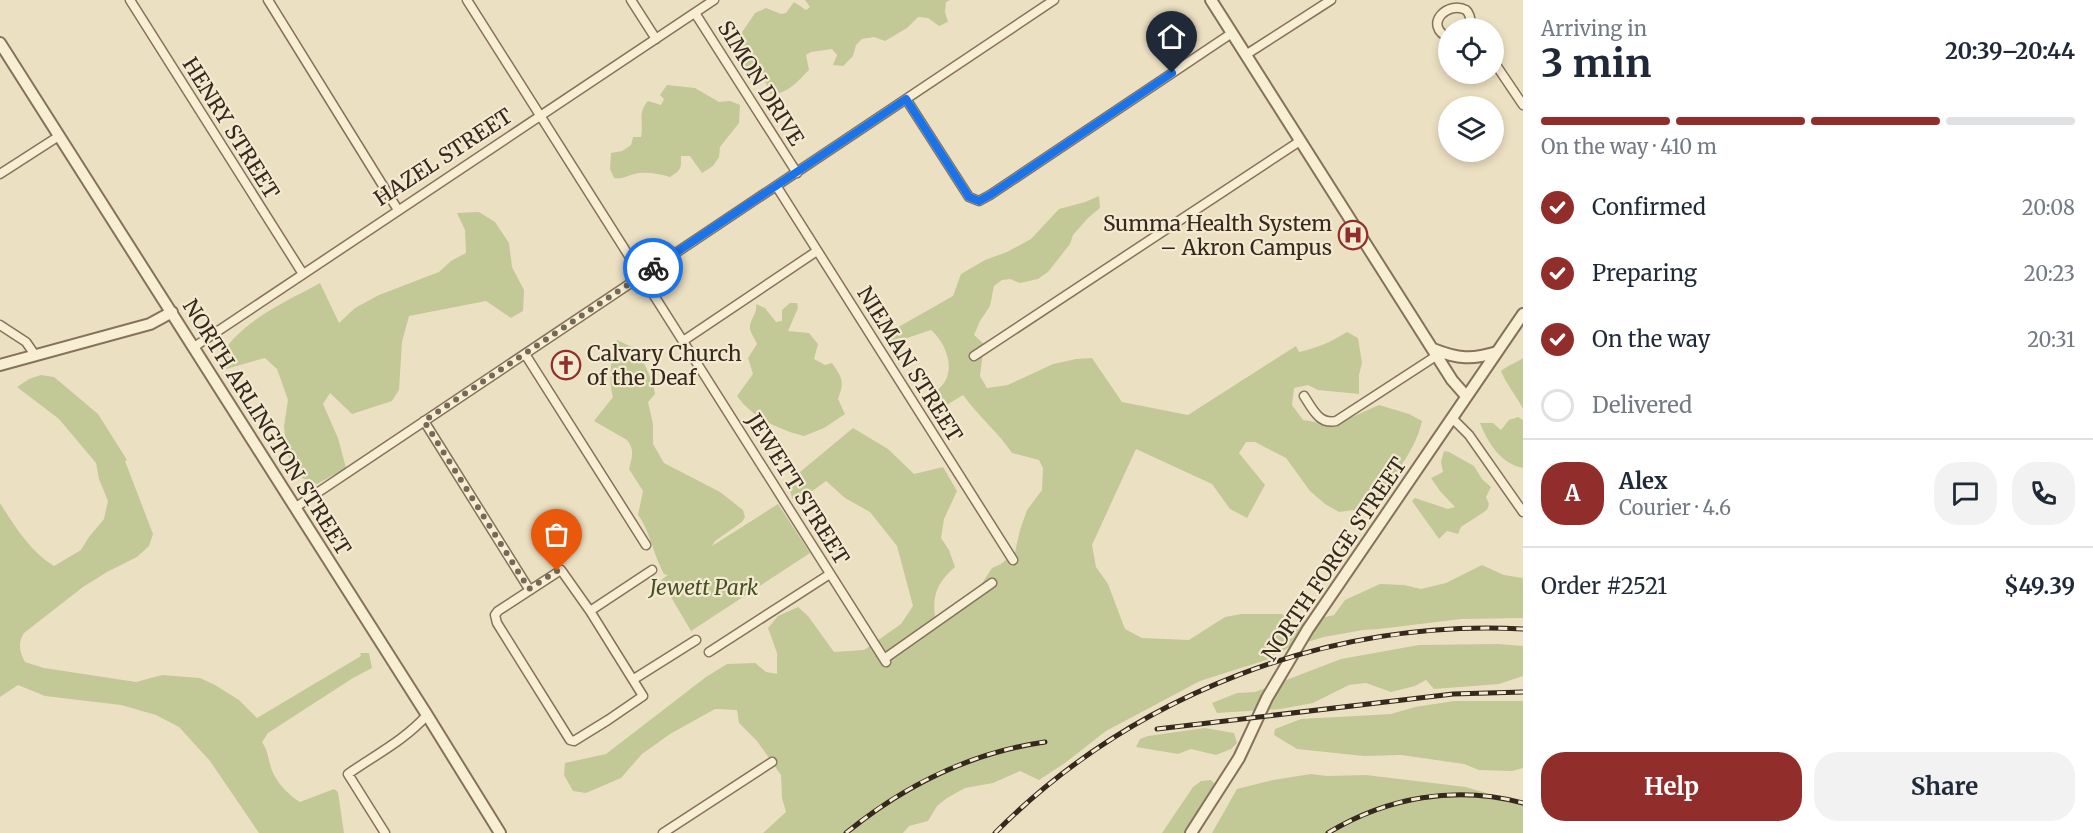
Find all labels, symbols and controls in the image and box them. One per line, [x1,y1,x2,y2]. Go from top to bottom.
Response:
pin [1146,11,1197,73]
street label: SIMON DRIVE [712,16,811,151]
text: Arriving in [1541,16,1647,41]
map controls [1438,18,1504,162]
button: locate [1438,18,1504,84]
icon: home [1155,20,1188,53]
text: 20:39–20:44 [1945,37,2075,65]
text: 3 min [1541,39,1651,88]
street label: HENRY STREET [177,52,286,204]
button: layers [1438,96,1504,162]
street label: HAZEL STREET [369,102,518,212]
text: On the way · 410 m [1541,134,1717,159]
icon: check [1541,191,1574,224]
text: Confirmed [1592,193,1706,221]
text: 20:08 [2022,195,2075,220]
place label: Summa Health System – Akron Campus [1103,210,1332,261]
hospital icon: Summa Health System – Akron Campus [1337,219,1369,251]
courier [623,238,683,298]
icon: bike [637,252,670,285]
icon: check [1541,257,1574,290]
text: Preparing [1592,259,1697,287]
text: 20:23 [2024,261,2075,286]
street label: NIEMAN STREET [851,281,969,447]
street label: NORTH ARLINGTON STREET [177,294,357,560]
icon: check [1541,323,1574,356]
text: On the way [1592,325,1710,353]
text: 20:31 [2027,327,2075,352]
place label: Calvary Church of the Deaf [587,340,742,391]
church icon: Calvary Church of the Deaf [550,349,582,381]
text: Delivered [1592,391,1692,419]
street label: JEWETT STREET [740,408,856,570]
street label: NORTH FORGE STREET [1256,452,1412,666]
button: chat [1934,462,1997,525]
button: phone [2012,462,2075,525]
text: Alex [1619,467,1668,495]
text: A [1565,479,1580,507]
text: Courier · 4.6 [1619,495,1731,520]
pin [531,509,582,571]
icon: bag [540,518,573,551]
text: Order #2521 [1541,572,1667,600]
text: $49.39 [2004,572,2075,600]
park label: Jewett Park [648,574,759,601]
button: Help [1541,752,1802,821]
button: Share [1814,752,2075,821]

